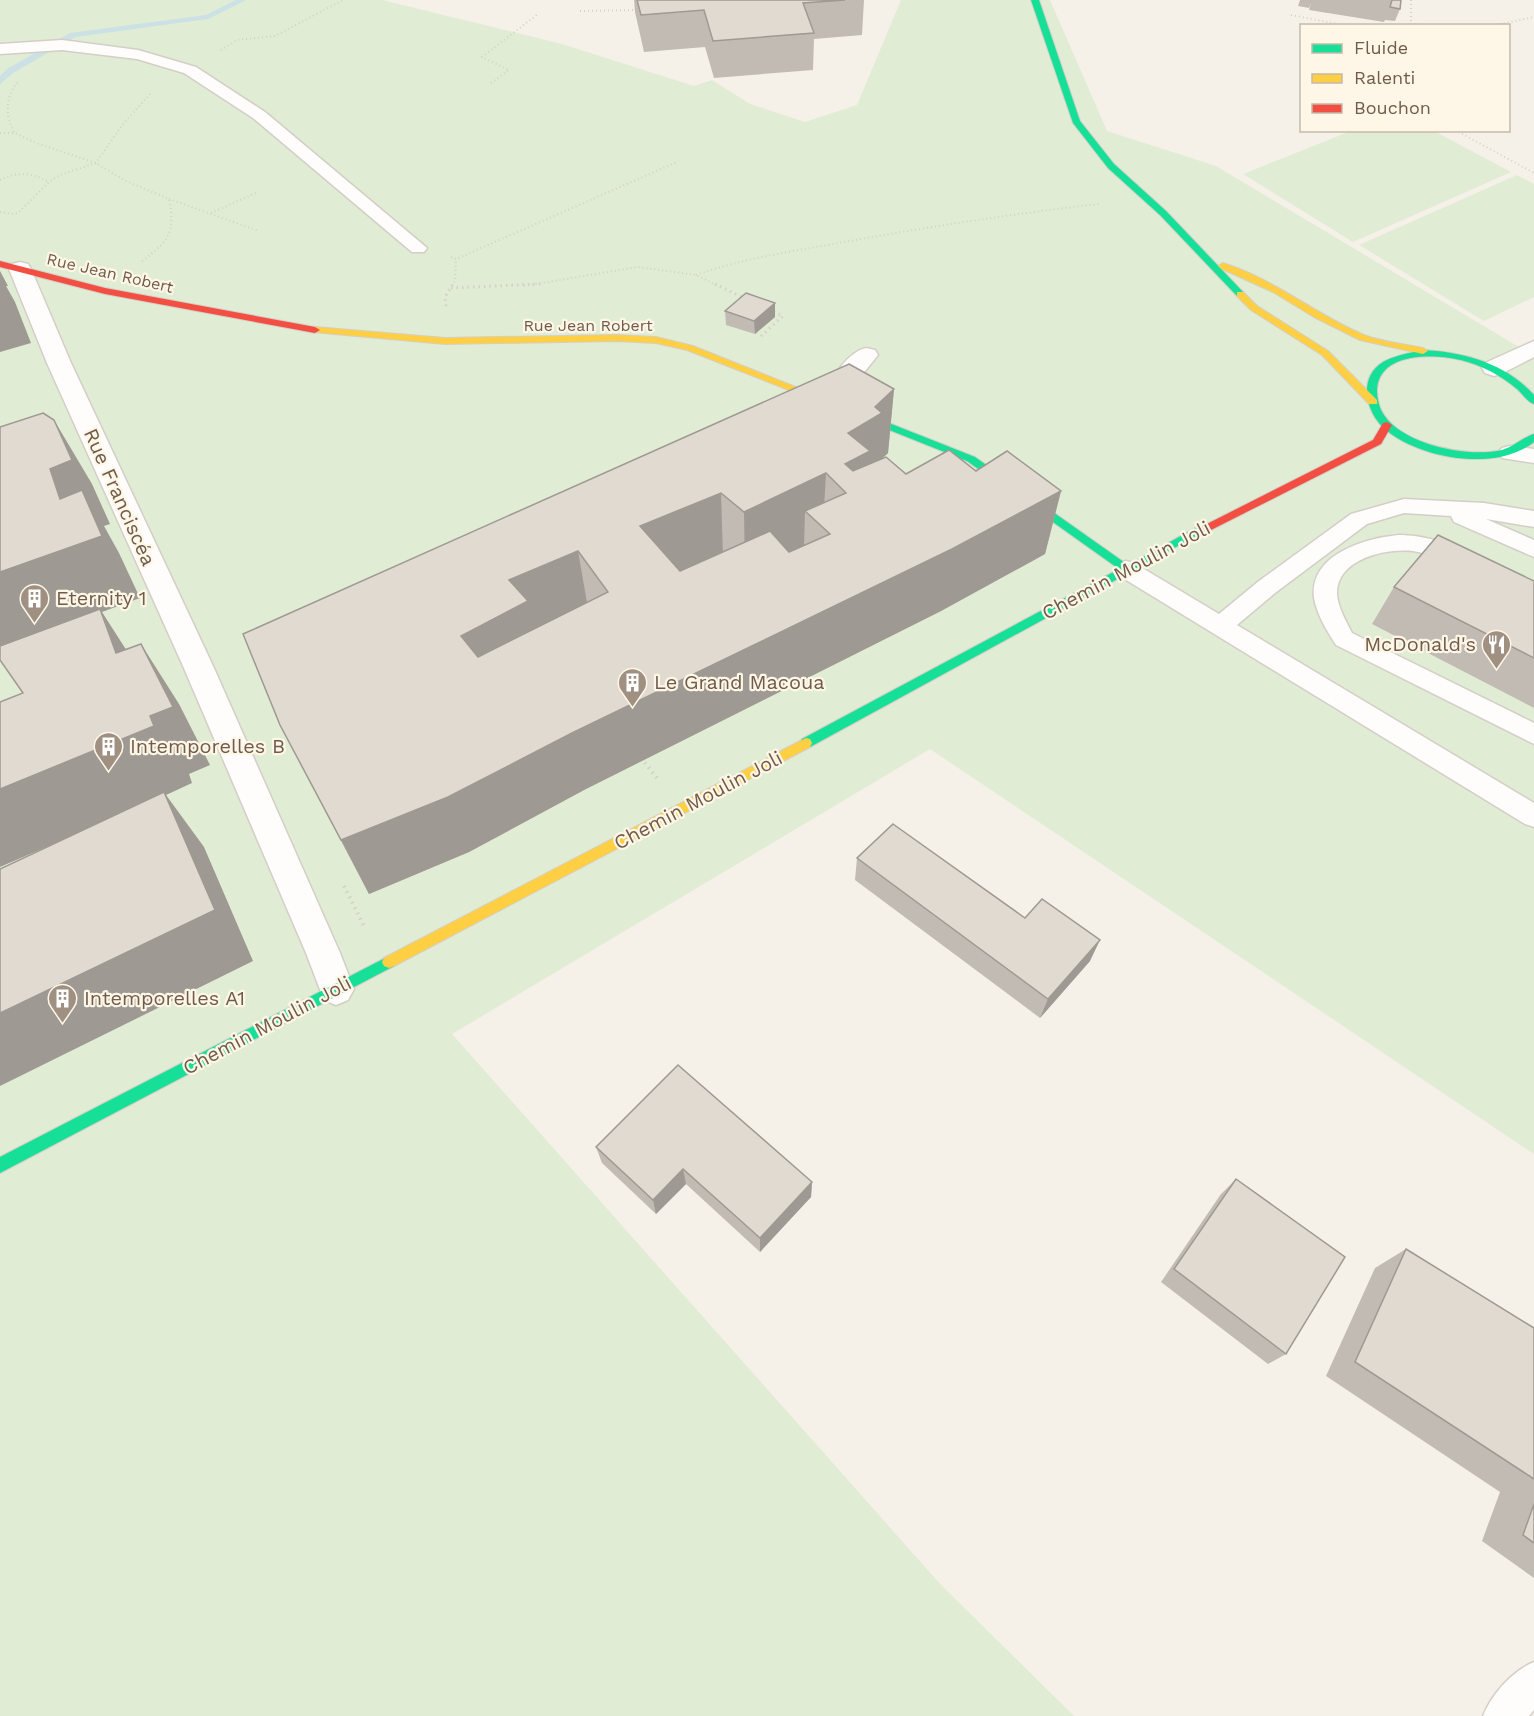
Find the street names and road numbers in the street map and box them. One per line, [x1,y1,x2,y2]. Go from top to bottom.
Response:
street label: Rue Jean Robert [45,249,175,297]
street label: Rue Jean Robert [523,316,653,335]
street label: Rue Franciscéa [79,425,161,569]
street label: Chemin Moulin Joli [1038,515,1214,625]
street label: Chemin Moulin Joli [610,745,786,855]
street label: Chemin Moulin Joli [179,970,355,1080]

